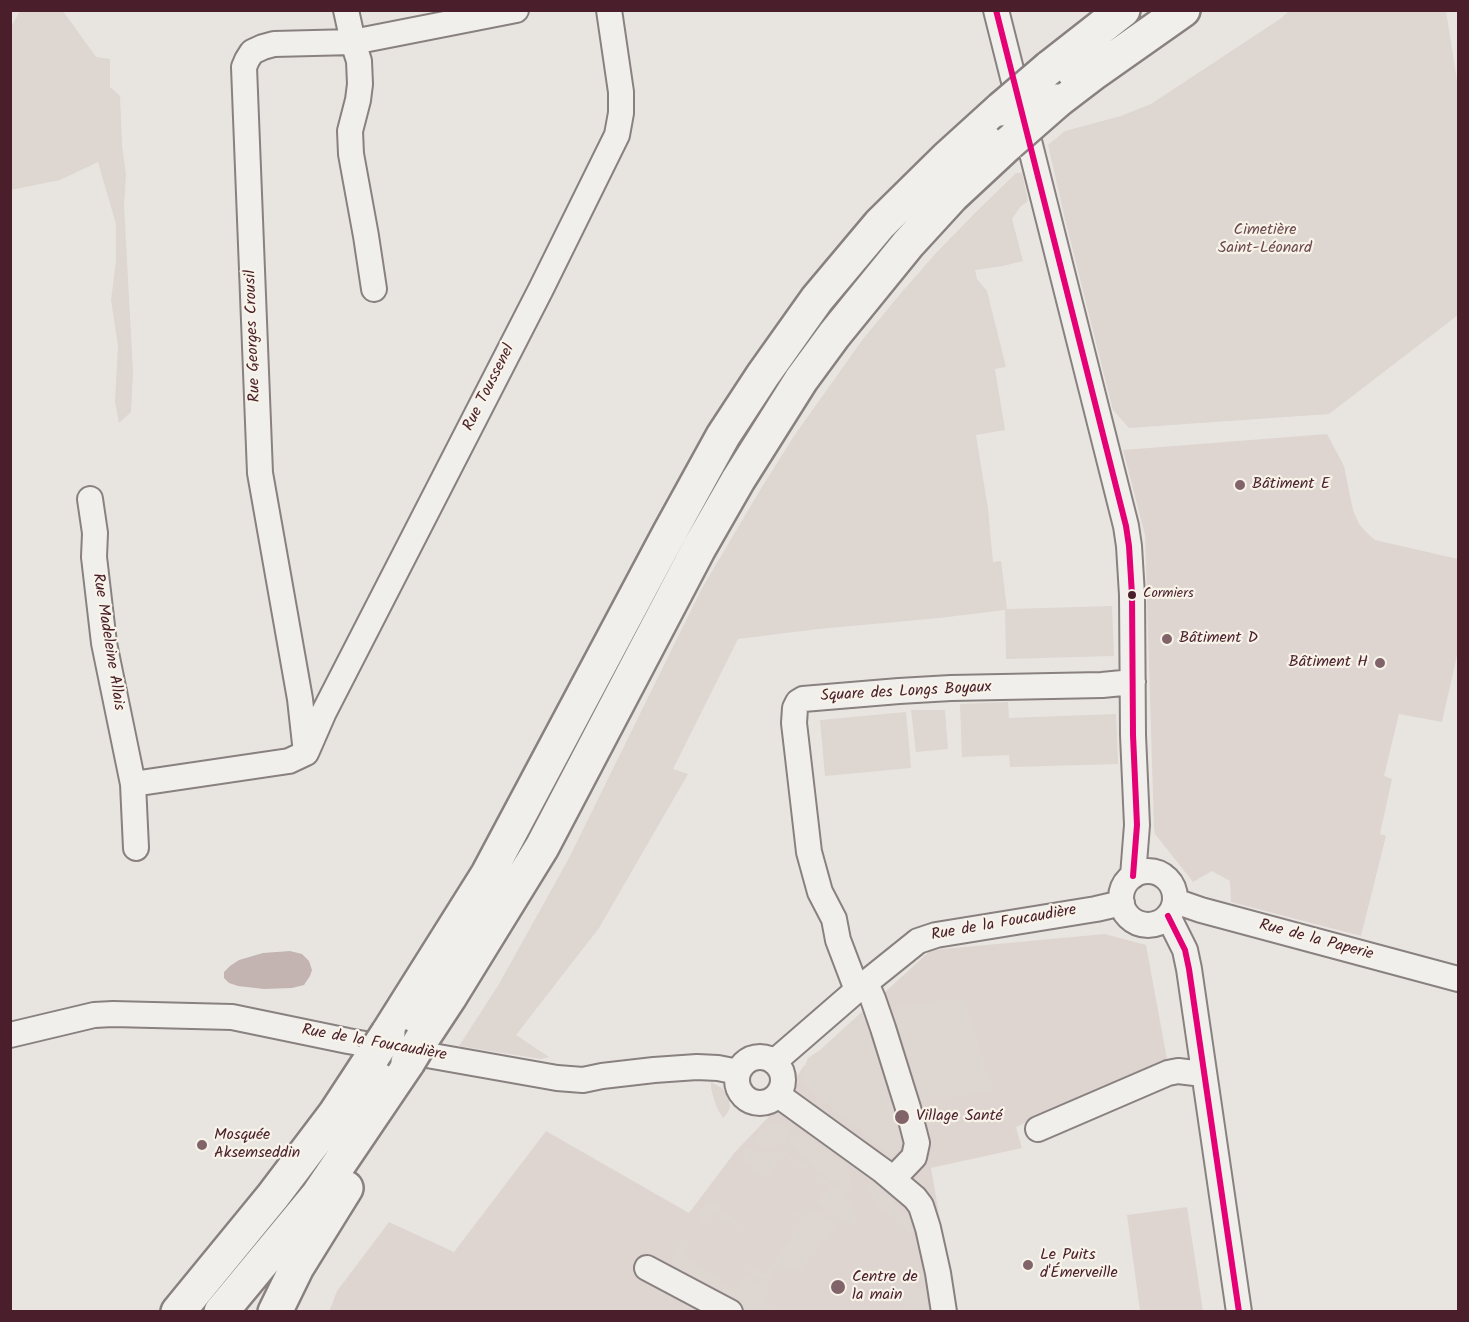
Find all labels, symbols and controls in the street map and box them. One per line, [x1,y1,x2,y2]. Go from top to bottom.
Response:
park label: Cimetière Saint-Léonard [1218,221,1312,259]
street label: Rue Georges Crousil [242,269,266,403]
street label: Rue Toussenel [460,341,520,435]
place label: Bâtiment E [1252,475,1330,495]
marker: Bâtiment E [1233,478,1247,492]
street label: Rue Madeleine Allais [87,572,127,712]
place label: Cormiers [1143,587,1194,603]
marker: Cormiers [1126,589,1138,601]
place label: Bâtiment D [1179,629,1258,649]
marker: Bâtiment D [1160,632,1174,646]
place label: Bâtiment H [1288,653,1368,673]
marker: Bâtiment H [1373,656,1387,670]
street label: Square des Longs Boyaux [820,679,992,707]
street label: Rue de la Foucaudière [930,902,1078,946]
street label: Rue de la Paperie [1257,917,1375,965]
street label: Rue de la Foucaudière [300,1022,448,1066]
place label: Village Santé [916,1107,1003,1127]
marker: Village Santé [893,1108,911,1126]
place label: Mosquée Aksemseddin [214,1126,300,1164]
marker: Mosquée Aksemseddin [195,1138,209,1152]
place label: Le Puits d'Émerveille [1040,1246,1118,1284]
marker: Le Puits d'Émerveille [1021,1258,1035,1272]
place label: Centre de la main [852,1268,918,1306]
marker: Centre de la main [829,1278,847,1296]

